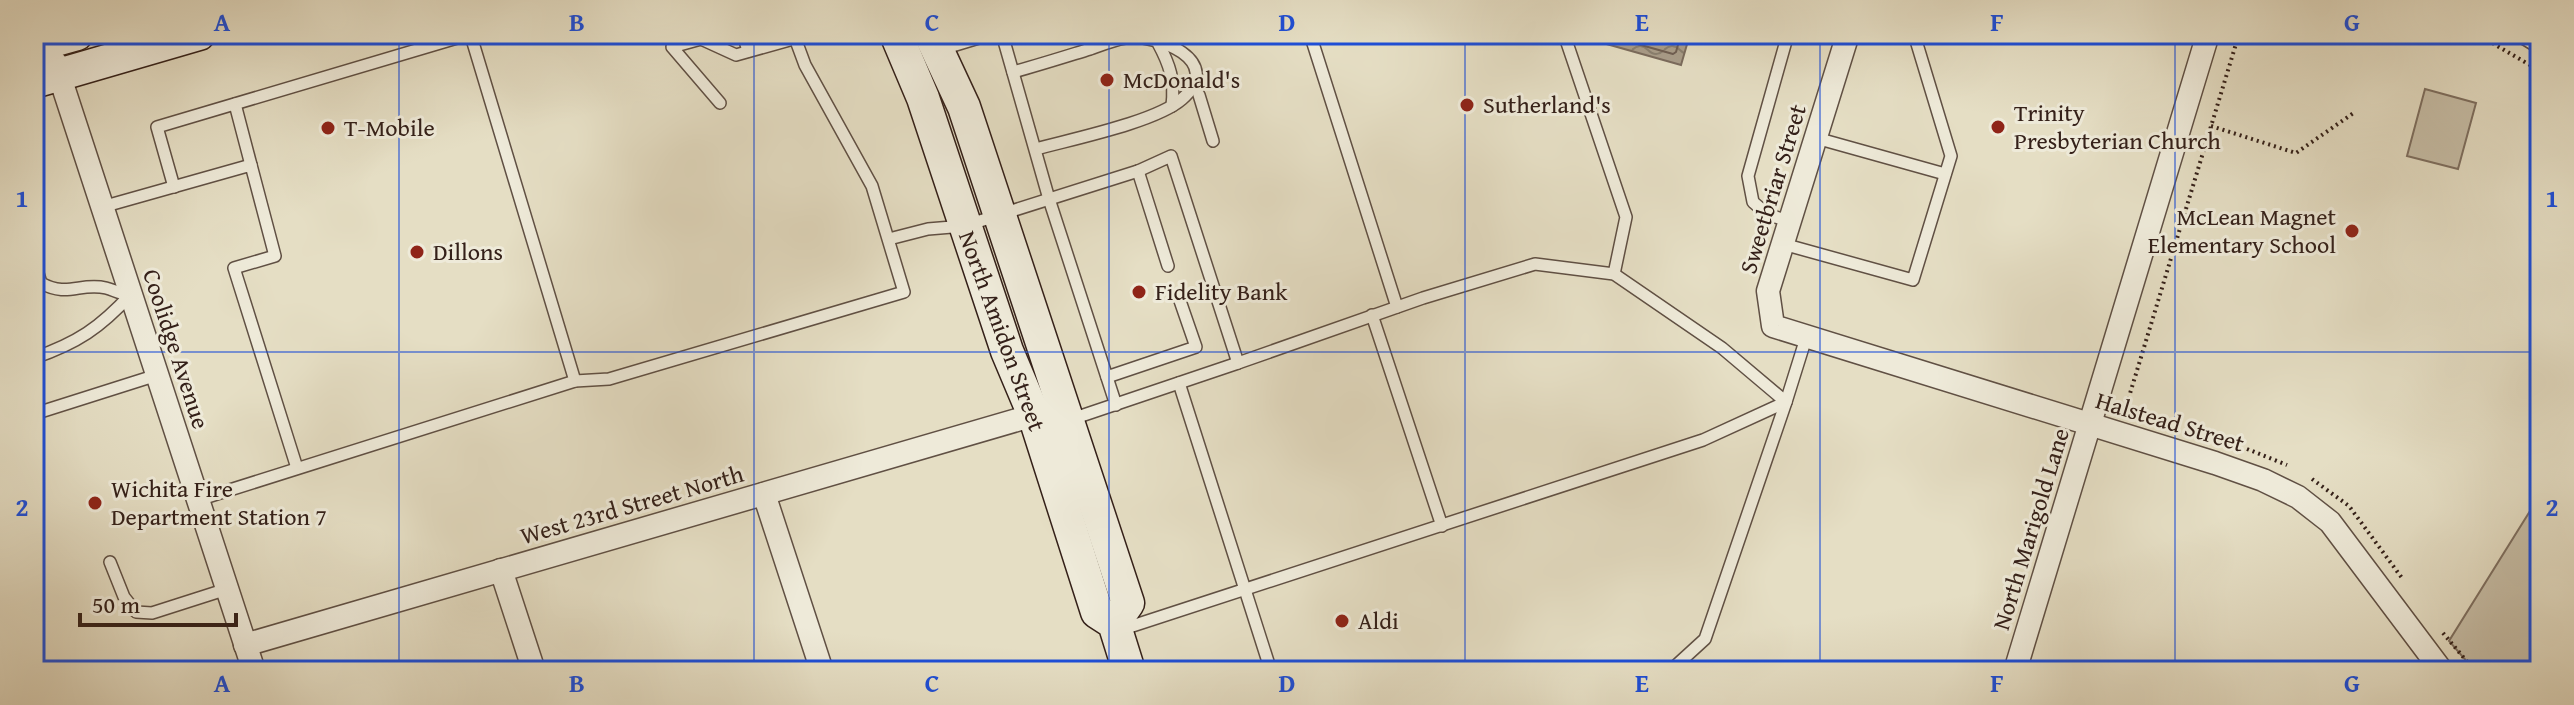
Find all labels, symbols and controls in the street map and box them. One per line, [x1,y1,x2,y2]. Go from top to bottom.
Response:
text: A [214,2,231,41]
text: B [569,2,585,41]
text: C [925,2,939,41]
text: D [1279,2,1295,41]
text: E [1635,2,1649,41]
text: F [1990,2,2004,41]
text: G [2344,2,2360,41]
place label: McDonald's [1123,62,1240,97]
marker: McDonald's [1098,71,1116,89]
place label: Sutherland's [1483,87,1611,122]
place label: Trinity Presbyterian Church [2014,95,2221,158]
marker: Sutherland's [1458,96,1476,114]
street label: Sweetbriar Street [1730,99,1815,278]
place label: T-Mobile [344,110,435,145]
marker: Trinity Presbyterian Church [1989,118,2007,136]
marker: T-Mobile [319,119,337,137]
text: 1 [15,178,29,217]
text: 1 [2545,178,2559,217]
place label: McLean Magnet Elementary School [2148,199,2337,262]
marker: McLean Magnet Elementary School [2343,222,2361,240]
street label: North Amidon Street [950,226,1055,436]
place label: Dillons [433,234,503,269]
marker: Dillons [408,243,426,261]
street label: Coolidge Avenue [134,264,219,433]
place label: Fidelity Bank [1155,274,1288,309]
marker: Fidelity Bank [1130,283,1148,301]
street label: Halstead Street [2092,382,2249,461]
street label: North Marigold Lane [1983,424,2078,634]
street label: West 23rd Street North [516,456,748,553]
place label: Wichita Fire Department Station 7 [111,471,327,534]
text: 2 [15,487,29,526]
text: 2 [2545,487,2559,526]
marker: Wichita Fire Department Station 7 [86,494,104,512]
scale bar [80,577,236,627]
text: 50 m [92,587,140,622]
place label: Aldi [1358,603,1399,638]
marker: Aldi [1333,612,1351,630]
text: A [214,663,231,702]
text: B [569,663,585,702]
text: C [925,663,939,702]
text: D [1279,663,1295,702]
text: E [1635,663,1649,702]
text: F [1990,663,2004,702]
text: G [2344,663,2360,702]

